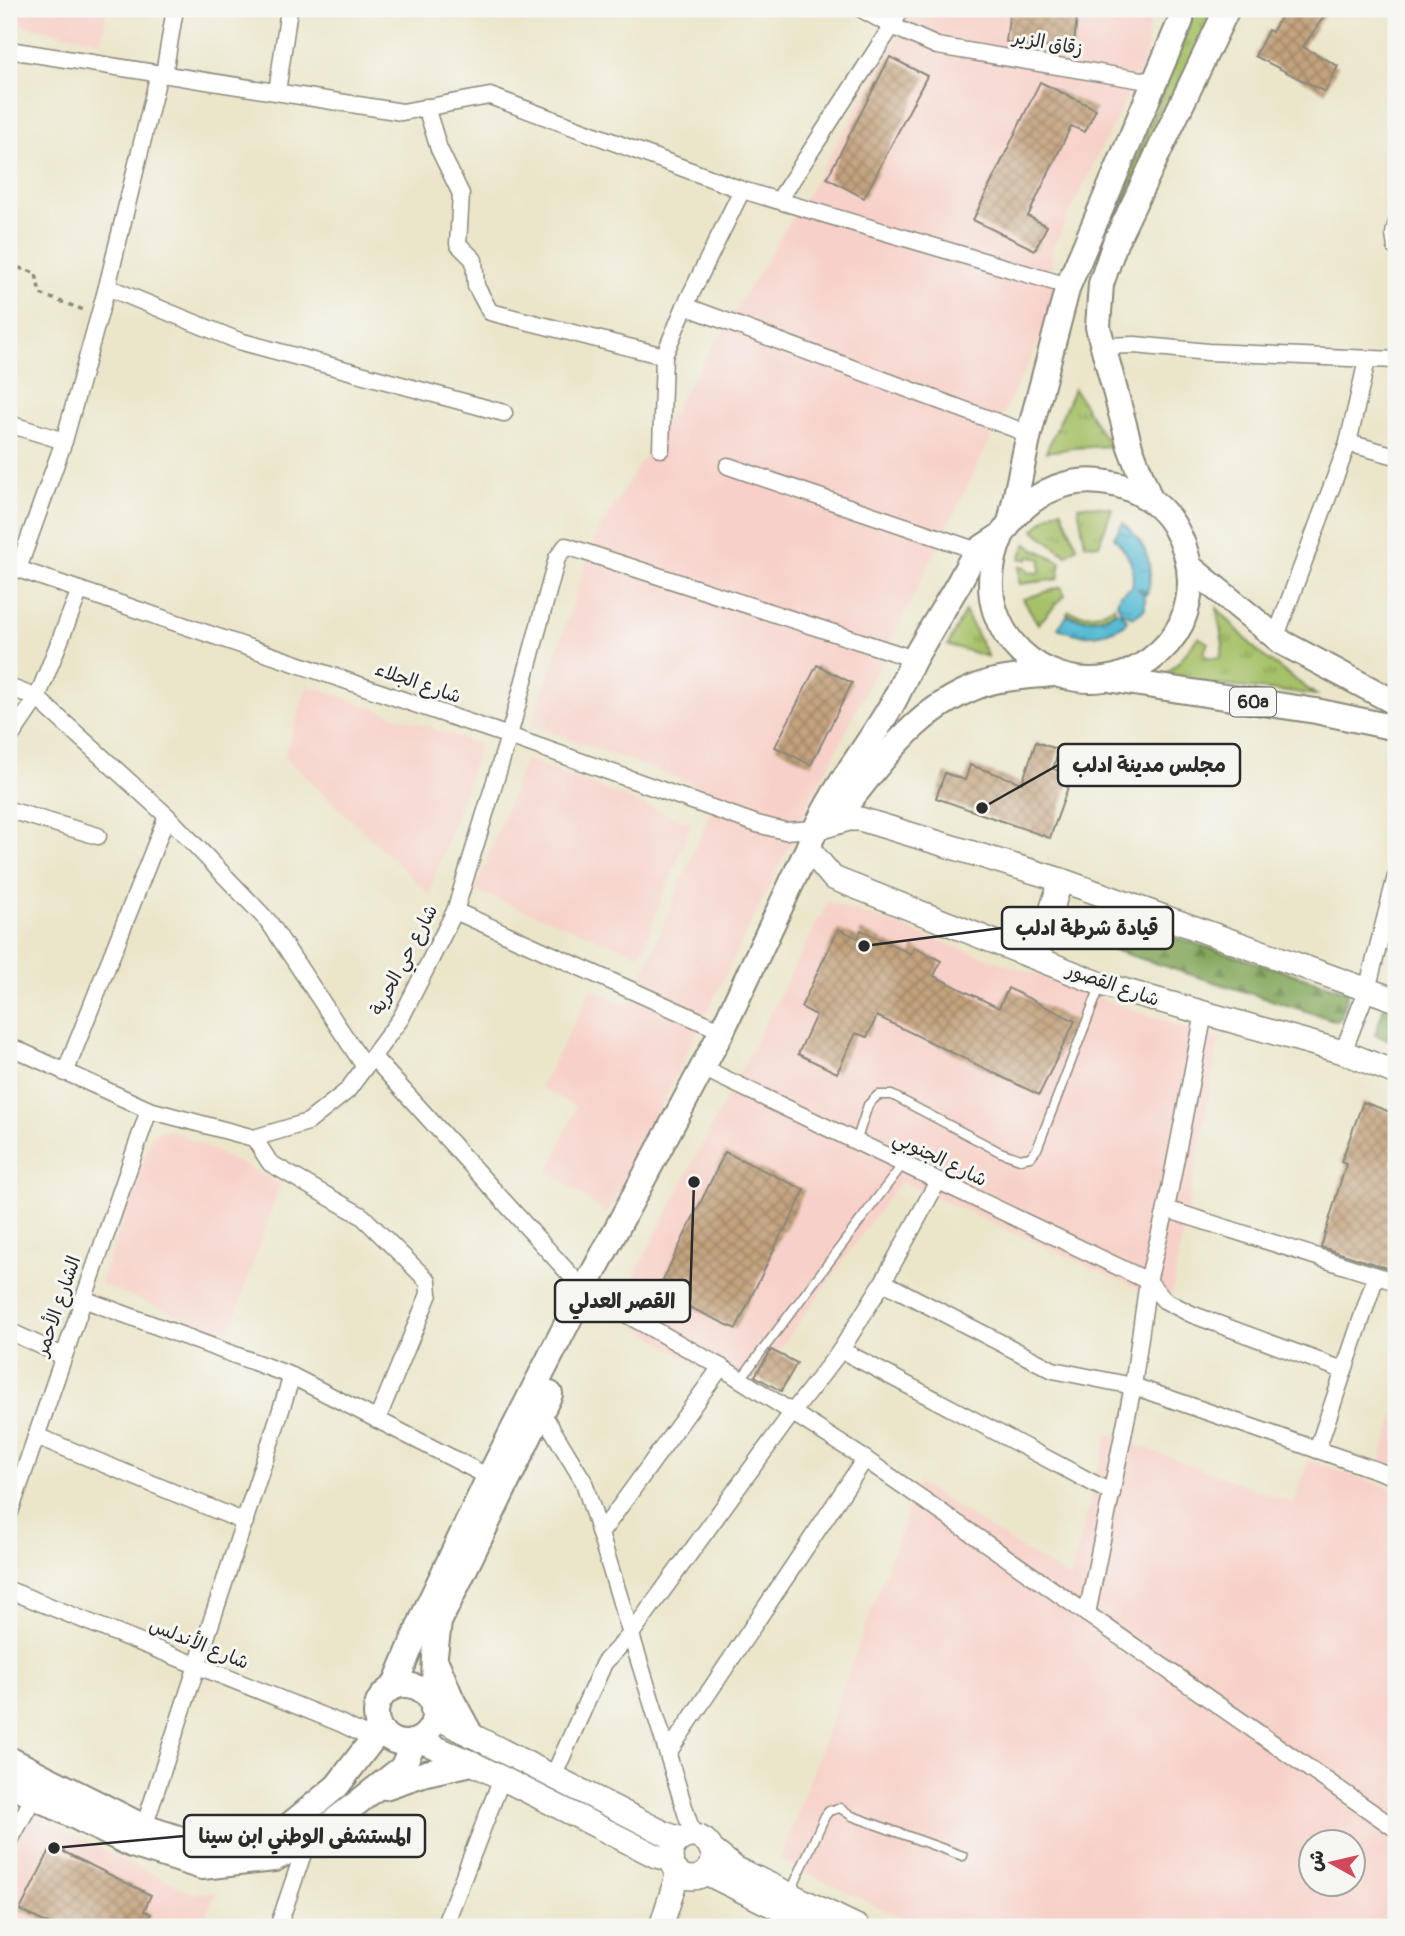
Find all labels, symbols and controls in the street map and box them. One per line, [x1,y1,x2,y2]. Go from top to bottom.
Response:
street label: زقاق الزير [1009,25,1085,61]
street label: شارع الجلاء [371,657,464,710]
road number: 60a [1230,688,1276,716]
callout: مجلس مدينة ادلب [1058,744,1240,786]
text: مجلس مدينة ادلب [1072,752,1226,779]
street label: شارع حي الحرية [365,901,447,1021]
callout: قيادة شرطة ادلب [1002,907,1173,949]
text: قيادة شرطة ادلب [1016,915,1158,942]
street label: شارع القصور [1061,957,1162,1013]
street label: شارع الجنوبي [887,1126,991,1196]
street label: الشارع الأحمر [28,1252,87,1361]
callout: القصر العدلي [555,1280,690,1322]
text: القصر العدلي [569,1288,675,1320]
street label: شارع الأندلس [145,1612,253,1676]
callout: المستشفى الوطني ابن سينا [184,1815,425,1857]
text: المستشفى الوطني ابن سينا [199,1823,411,1855]
north arrow [1296,1828,1366,1898]
text: ش [1303,1849,1330,1873]

